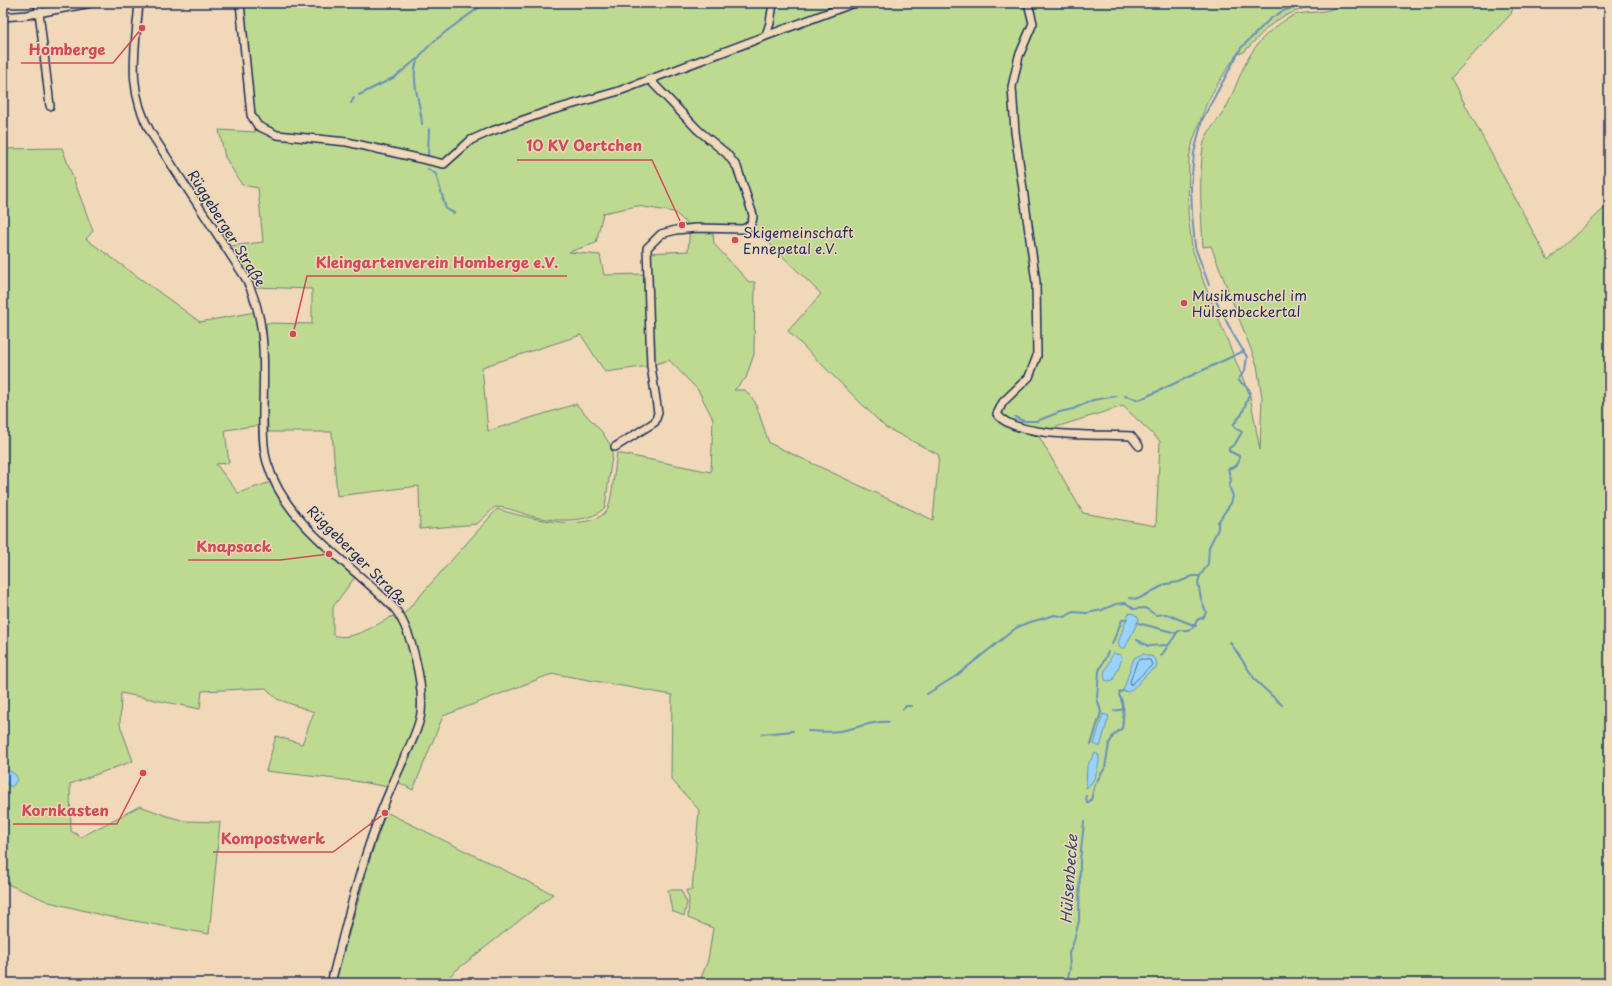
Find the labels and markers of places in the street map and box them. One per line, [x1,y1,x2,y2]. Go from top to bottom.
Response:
callout: Homberge [21,36,113,63]
callout: 10 KV Oertchen [517,133,652,160]
place label: Skigemeinschaft Ennepetal e.V. [743,222,854,259]
marker: Skigemeinschaft Ennepetal e.V. [730,235,740,245]
callout: Kleingartenverein Homberge e.V. [307,249,567,276]
place label: Musikmuschel im Hülsenbeckertal [1192,285,1307,322]
marker: Musikmuschel im Hülsenbeckertal [1179,298,1189,308]
callout: Knapsack [188,533,280,560]
callout: Kornkasten [13,797,117,824]
callout: Kompostwerk [213,825,333,852]

